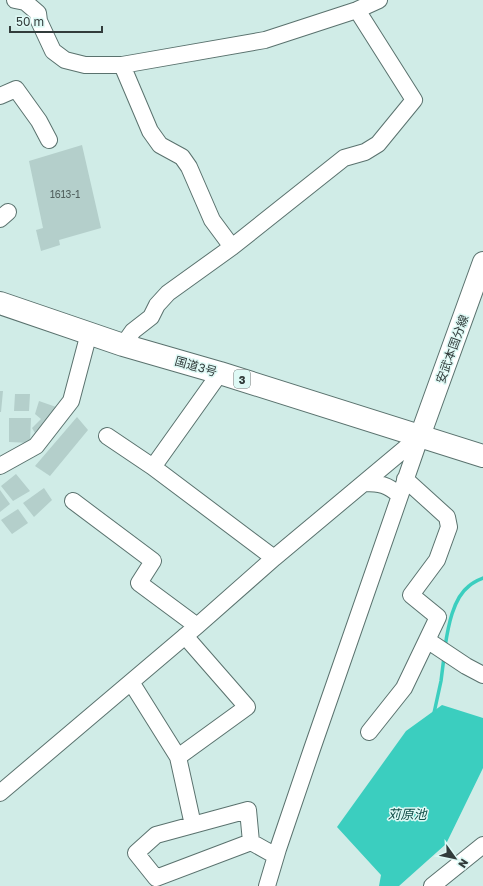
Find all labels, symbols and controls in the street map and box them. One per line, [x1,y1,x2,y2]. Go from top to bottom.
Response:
scale bar [10,8,102,34]
text: 50 m [16,14,44,29]
house number: 1613-1 [50,188,80,200]
street label: 安武本国分線 [433,313,471,385]
street label: 国道3号 [173,353,219,379]
road number: 3 [234,370,250,388]
water label: 苅原池 [387,806,428,822]
north arrow [435,838,475,878]
text: N [456,857,472,871]

